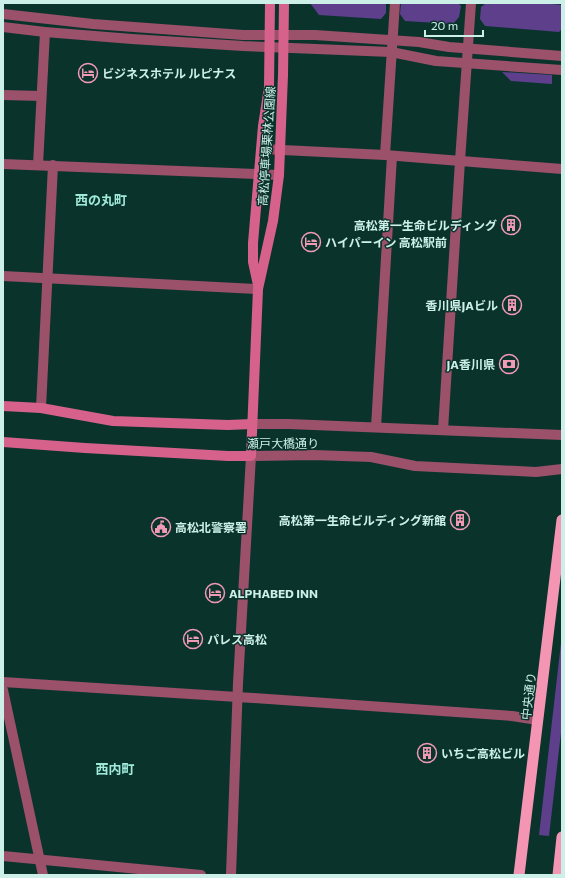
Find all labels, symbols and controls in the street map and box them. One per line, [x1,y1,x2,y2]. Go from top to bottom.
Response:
scale bar [425,12,483,38]
text: 20 m [431,18,458,32]
hotel icon: ビジネスホテル ルピナス [77,62,99,84]
place label: ビジネスホテル ルピナス [102,66,236,80]
street label: 高松停車場栗林公園線 [255,86,277,206]
district label: 西の丸町 [75,192,127,208]
building icon: 高松第一生命ビルディング [500,214,522,236]
place label: 高松第一生命ビルディング [354,218,497,232]
hotel icon: ハイパーイン 高松駅前 [300,231,322,253]
place label: ハイパーイン 高松駅前 [325,235,447,249]
building icon: 香川県JAビル [501,294,523,316]
place label: 香川県JAビル [426,298,498,313]
bank icon: JA香川県 [498,353,520,375]
place label: JA香川県 [447,357,495,372]
street label: 瀬戸大橋通り [247,436,319,450]
building icon: 高松第一生命ビルディング新館 [449,509,471,531]
place label: 高松第一生命ビルディング新館 [279,513,446,527]
public building icon: 高松北警察署 [150,516,172,538]
place label: 高松北警察署 [175,520,247,534]
hotel icon: ALPHABED INN [204,582,226,604]
place label: ALPHABED INN [229,586,318,600]
hotel icon: パレス高松 [182,628,204,650]
place label: パレス高松 [207,632,267,646]
street label: 中央通り [518,671,538,721]
building icon: いちご高松ビル [416,742,438,764]
place label: いちご高松ビル [441,746,525,760]
district label: 西内町 [95,761,135,777]

